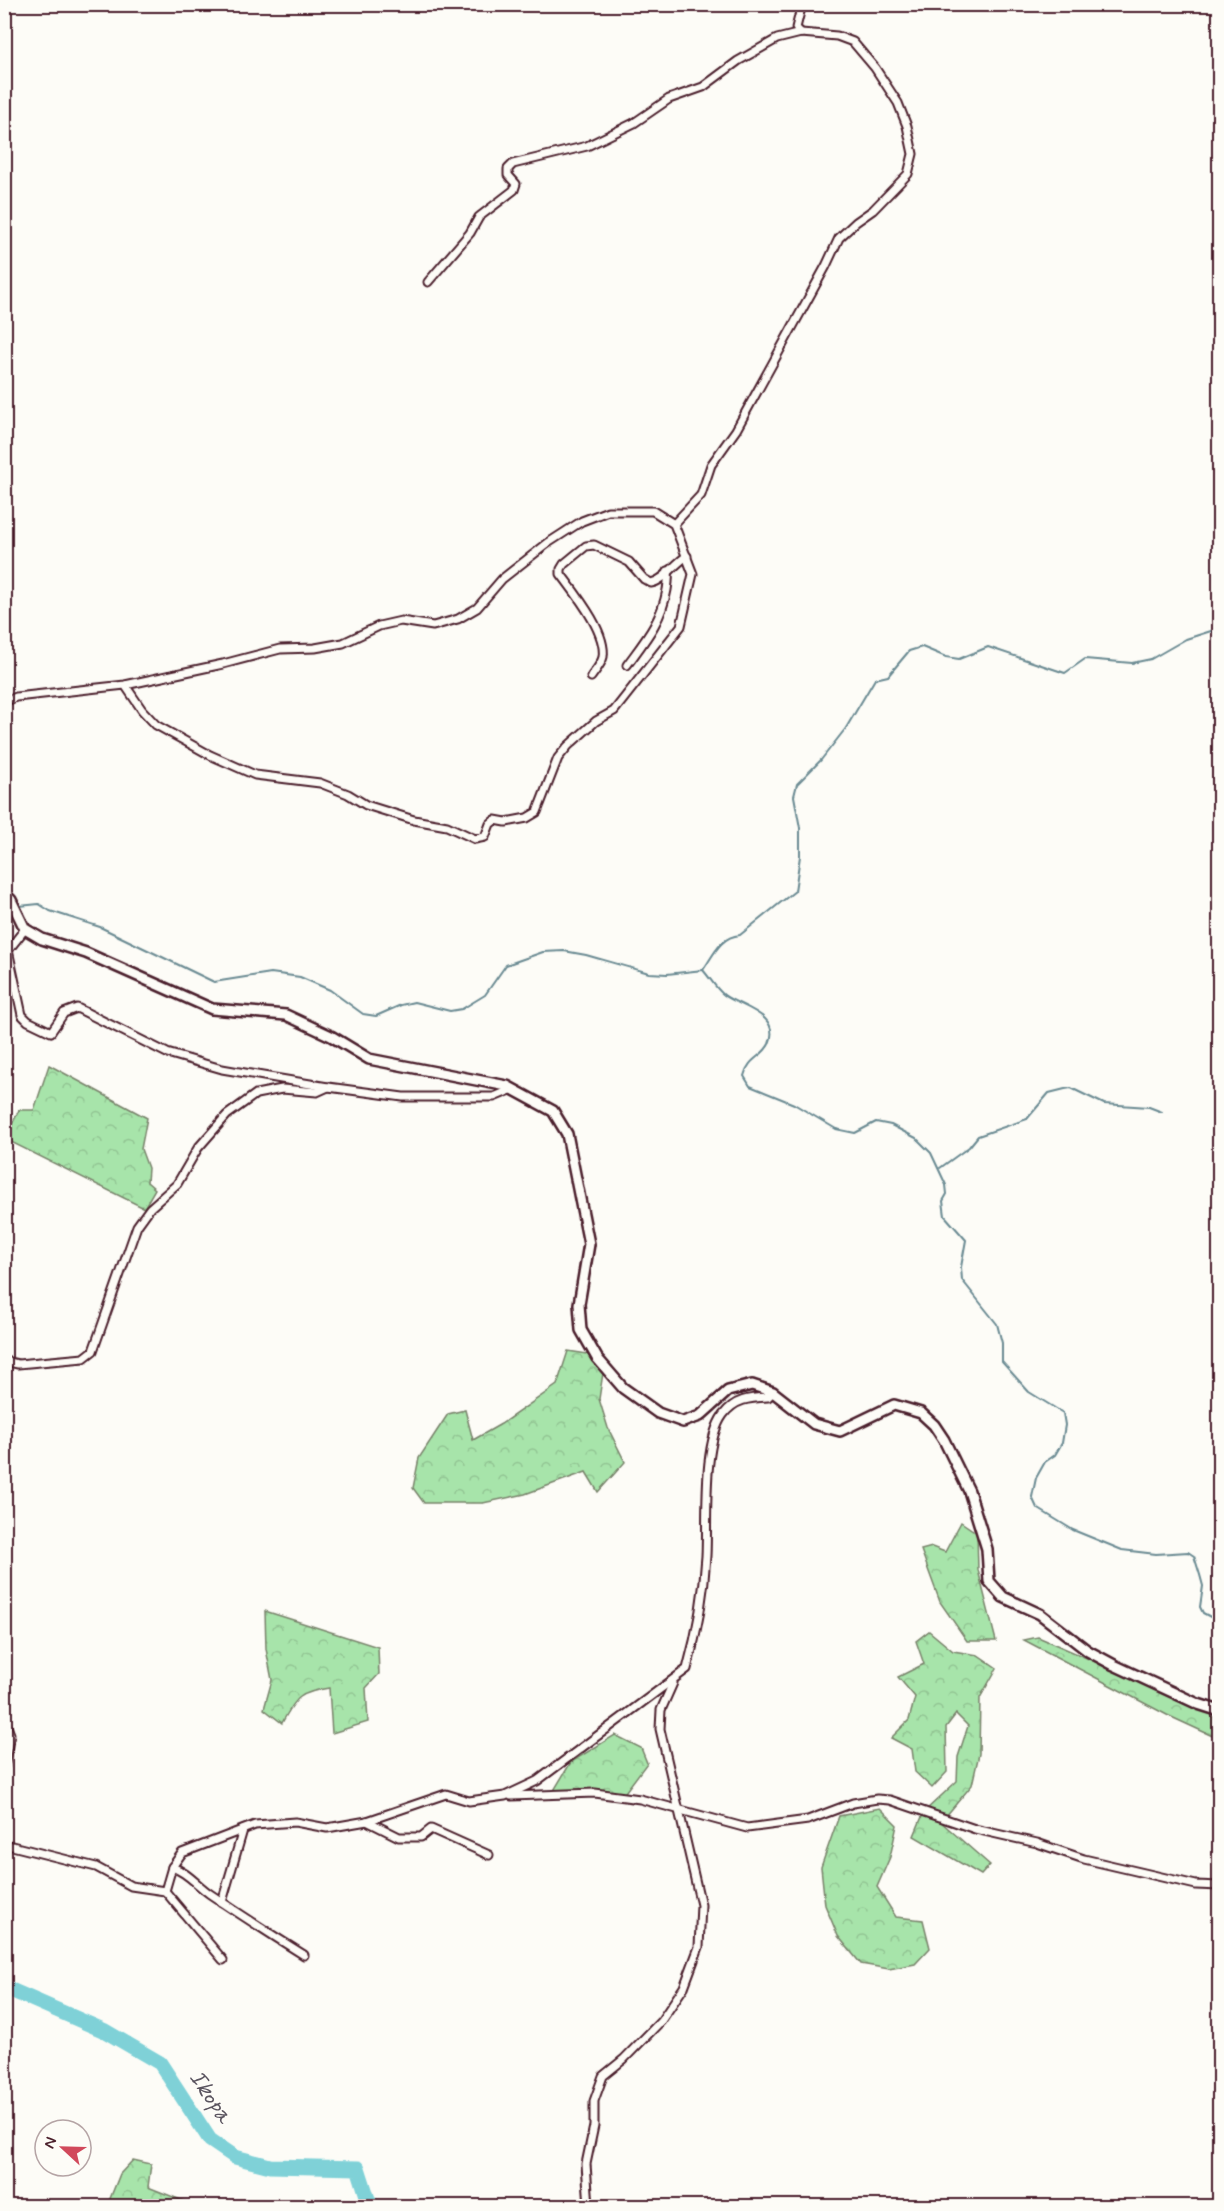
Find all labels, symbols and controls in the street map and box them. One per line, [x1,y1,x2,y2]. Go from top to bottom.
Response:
water label: Ikopa [181,2064,240,2131]
north arrow [33,2118,93,2178]
text: N [39,2134,62,2152]

